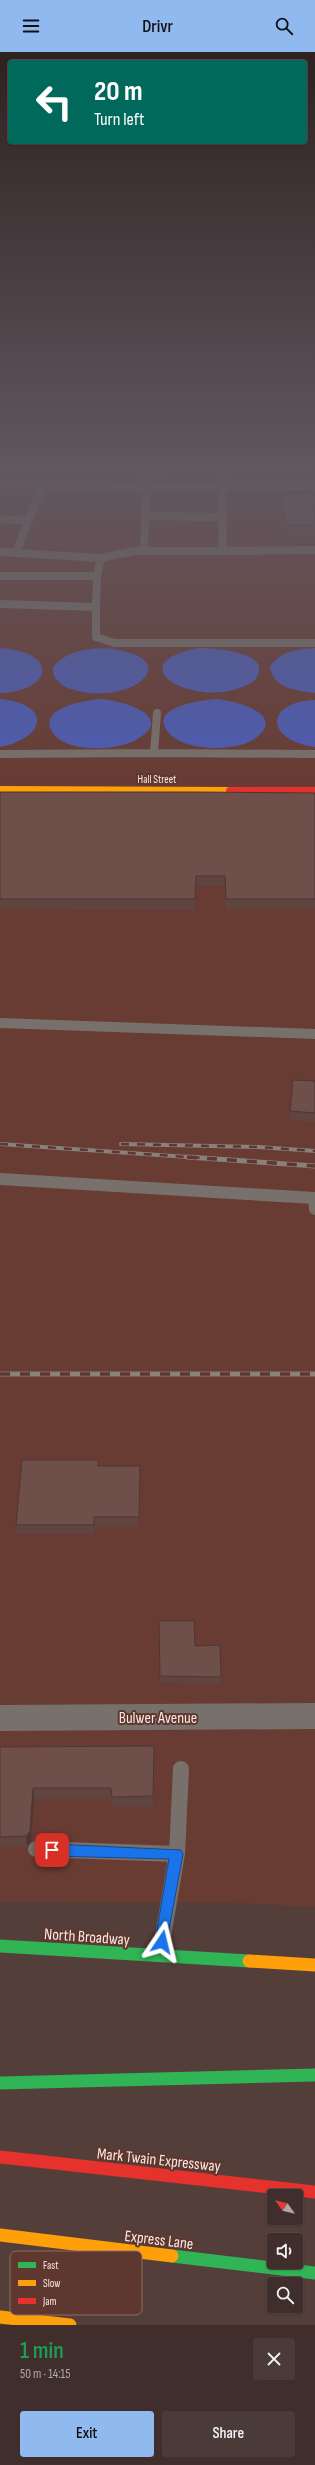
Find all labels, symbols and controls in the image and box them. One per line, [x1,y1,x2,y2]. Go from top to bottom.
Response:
icon: menu [20,15,42,37]
icon: search [273,15,295,37]
text: Drivr [142,16,173,37]
text: 20 m [94,75,143,108]
icon: left [28,76,80,128]
text: Turn left [94,109,145,130]
street label: Hall Street [138,773,177,786]
street label: Bulwer Avenue [119,1709,197,1728]
pin [35,1833,69,1867]
icon: arrive [41,1839,63,1861]
position arrow [141,1921,183,1963]
street label: North Broadway [43,1925,130,1950]
street label: Mark Twain Expressway [96,2145,222,2176]
north arrow [267,2189,303,2225]
map controls [267,2189,303,2313]
street label: Express Lane [123,2227,194,2254]
button: sound [267,2233,303,2269]
legend [10,2251,142,2315]
text: Fast [43,2259,59,2272]
text: Slow [43,2277,60,2290]
button: search [267,2277,303,2313]
text: Jam [42,2295,57,2308]
text: 1 min [20,2336,64,2365]
button: close [253,2338,295,2380]
text: 50 m · 14:15 [20,2366,70,2382]
button: Exit [20,2411,154,2457]
button: Share [162,2411,295,2457]

